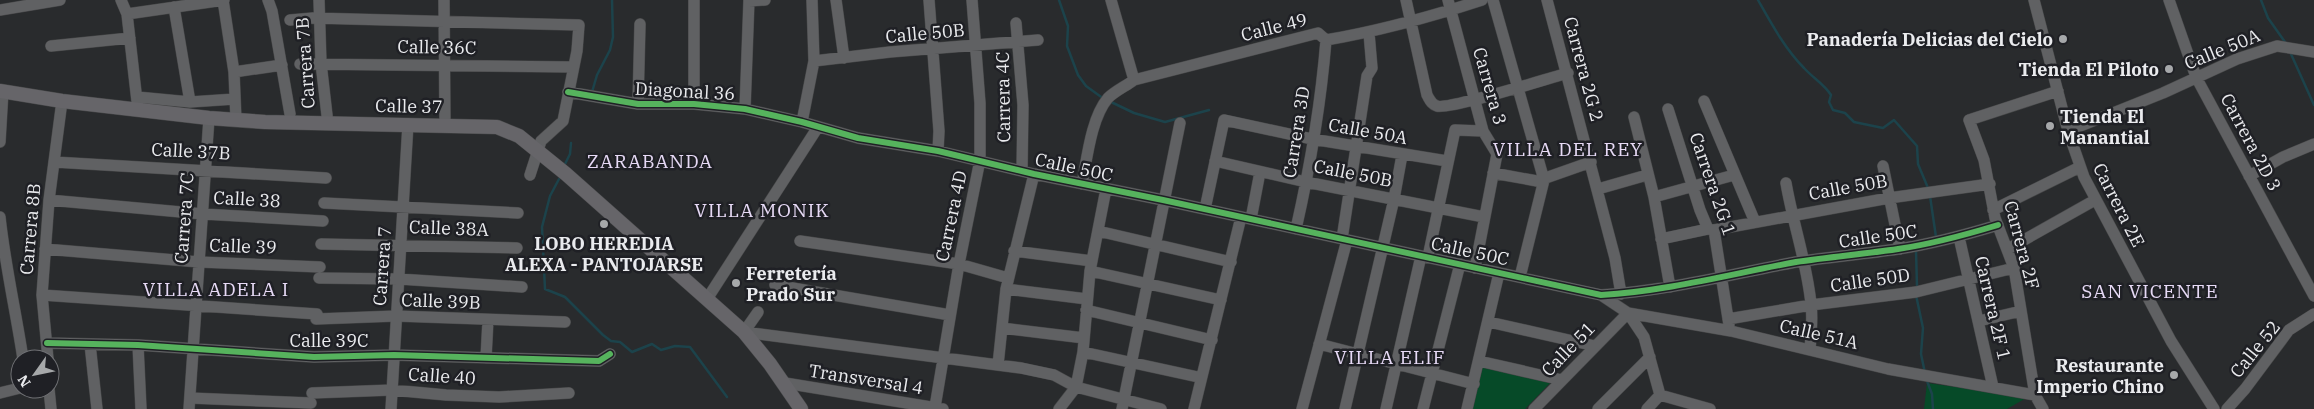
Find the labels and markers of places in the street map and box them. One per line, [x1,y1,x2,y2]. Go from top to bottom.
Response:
place label: Panadería Delicias del Cielo [1807,28,2053,51]
marker: Panadería Delicias del Cielo [2057,33,2069,45]
place label: Tienda El Piloto [2019,58,2159,81]
marker: Tienda El Piloto [2163,63,2175,75]
place label: Tienda El Manantial [2060,105,2150,149]
marker: Tienda El Manantial [2044,120,2056,132]
marker: LOBO HEREDIA ALEXA - PANTOJARSE [598,218,610,230]
place label: LOBO HEREDIA ALEXA - PANTOJARSE [505,232,703,276]
place label: Ferretería Prado Sur [746,262,837,306]
marker: Ferretería Prado Sur [730,277,742,289]
place label: Restaurante Imperio Chino [2036,354,2164,398]
marker: Restaurante Imperio Chino [2168,369,2180,381]

